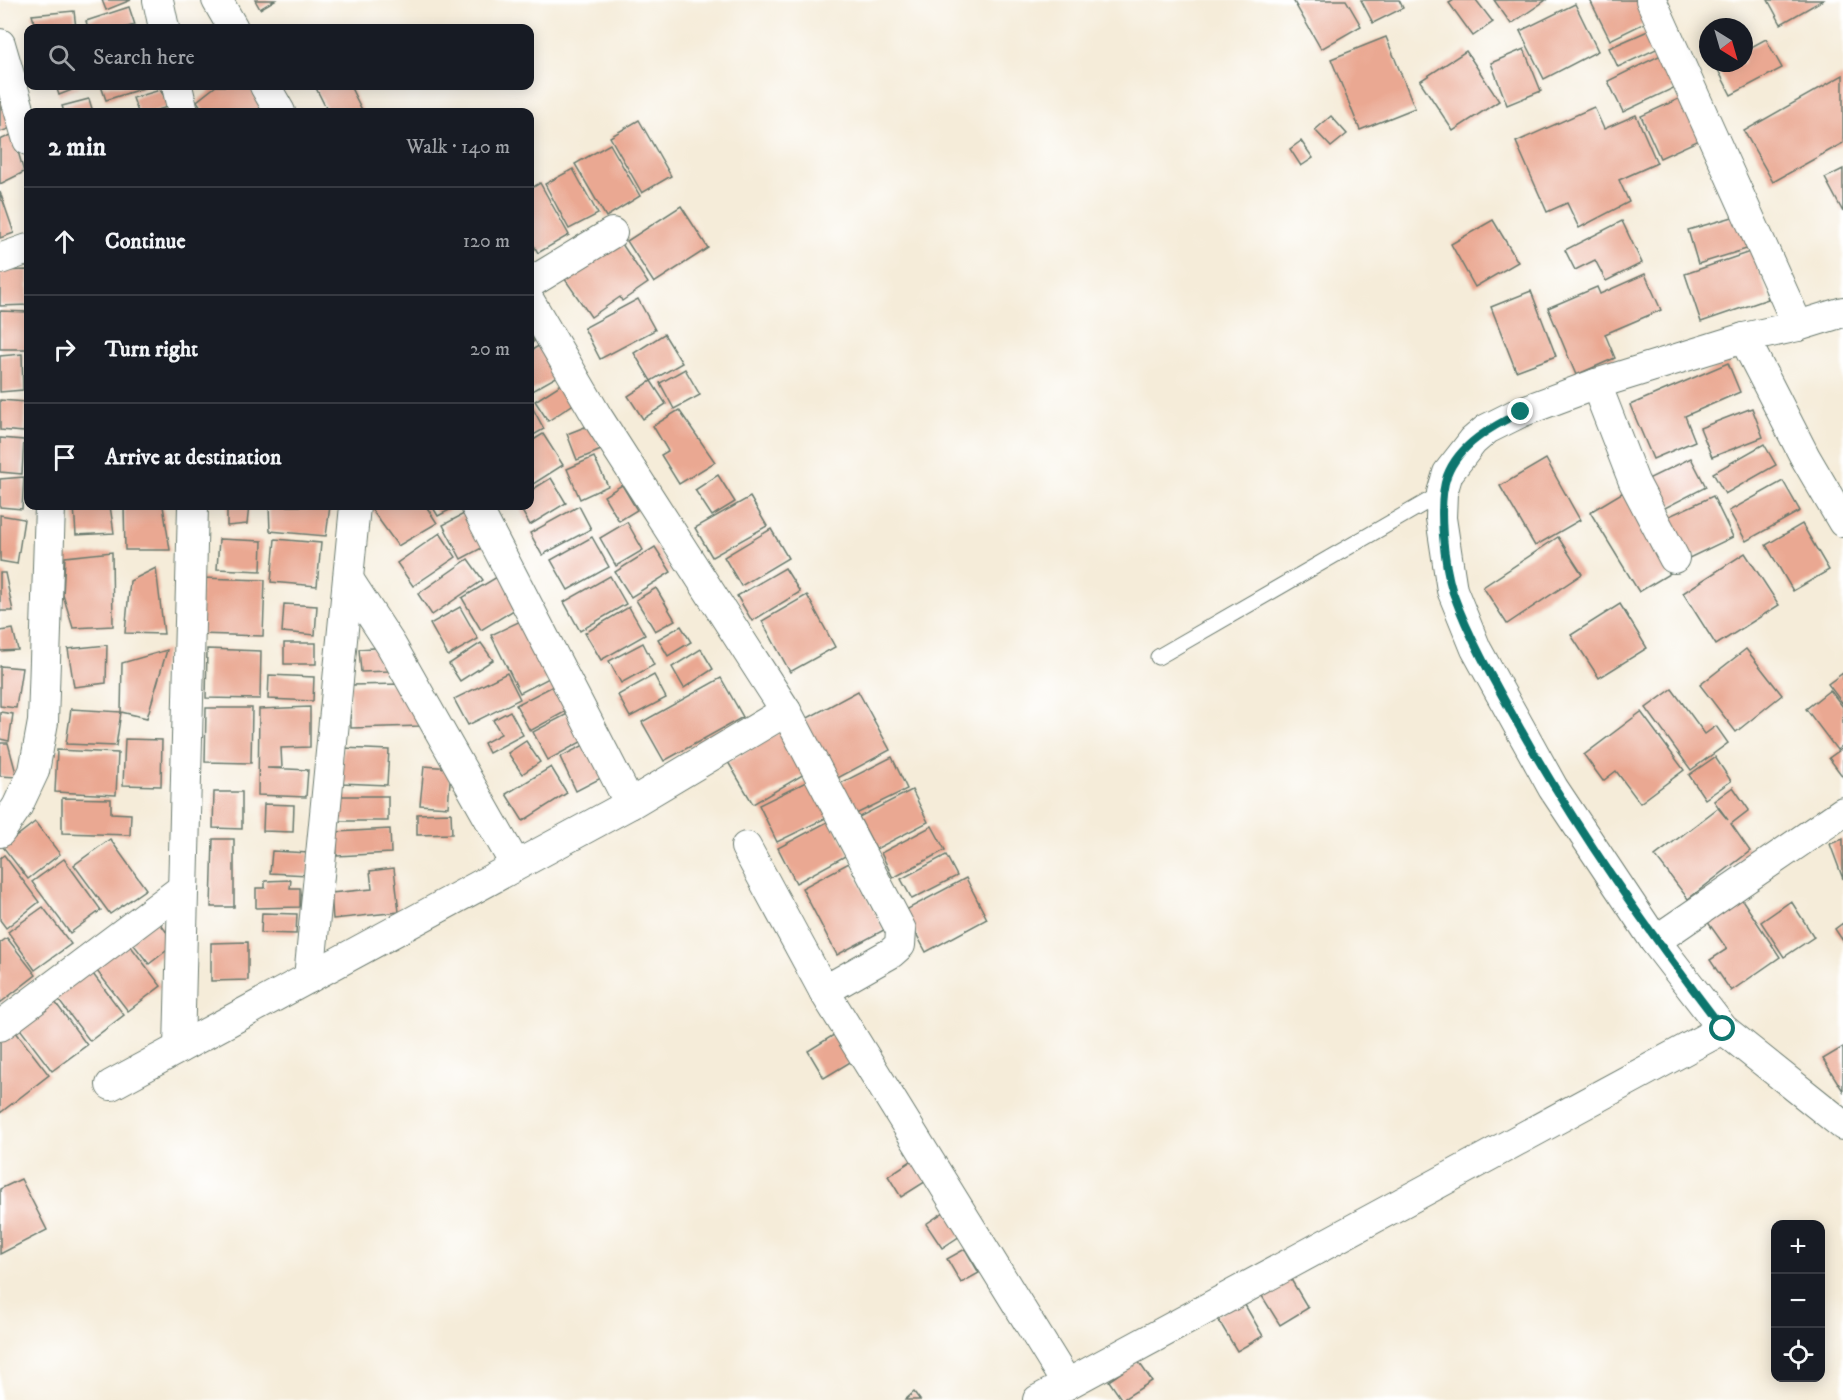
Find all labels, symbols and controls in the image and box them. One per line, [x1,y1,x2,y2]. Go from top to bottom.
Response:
north arrow [1699,18,1753,72]
search box [24,24,534,90]
icon: search [45,41,78,74]
text: Search here [93,44,195,71]
text: 2 min [48,131,106,164]
text: Walk · 140 m [406,135,510,160]
icon: ahead [48,225,81,258]
text: Continue [105,228,186,255]
text: 120 m [463,229,510,254]
icon: right [48,333,81,366]
text: Turn right [105,336,198,363]
text: 20 m [470,337,510,362]
route end [1507,398,1533,424]
icon: arrive [48,441,81,474]
text: Arrive at destination [105,444,282,471]
route start [1709,1015,1735,1041]
map controls [1771,1220,1825,1382]
button: + [1771,1220,1825,1274]
button: − [1771,1274,1825,1328]
button: locate [1771,1328,1825,1382]

